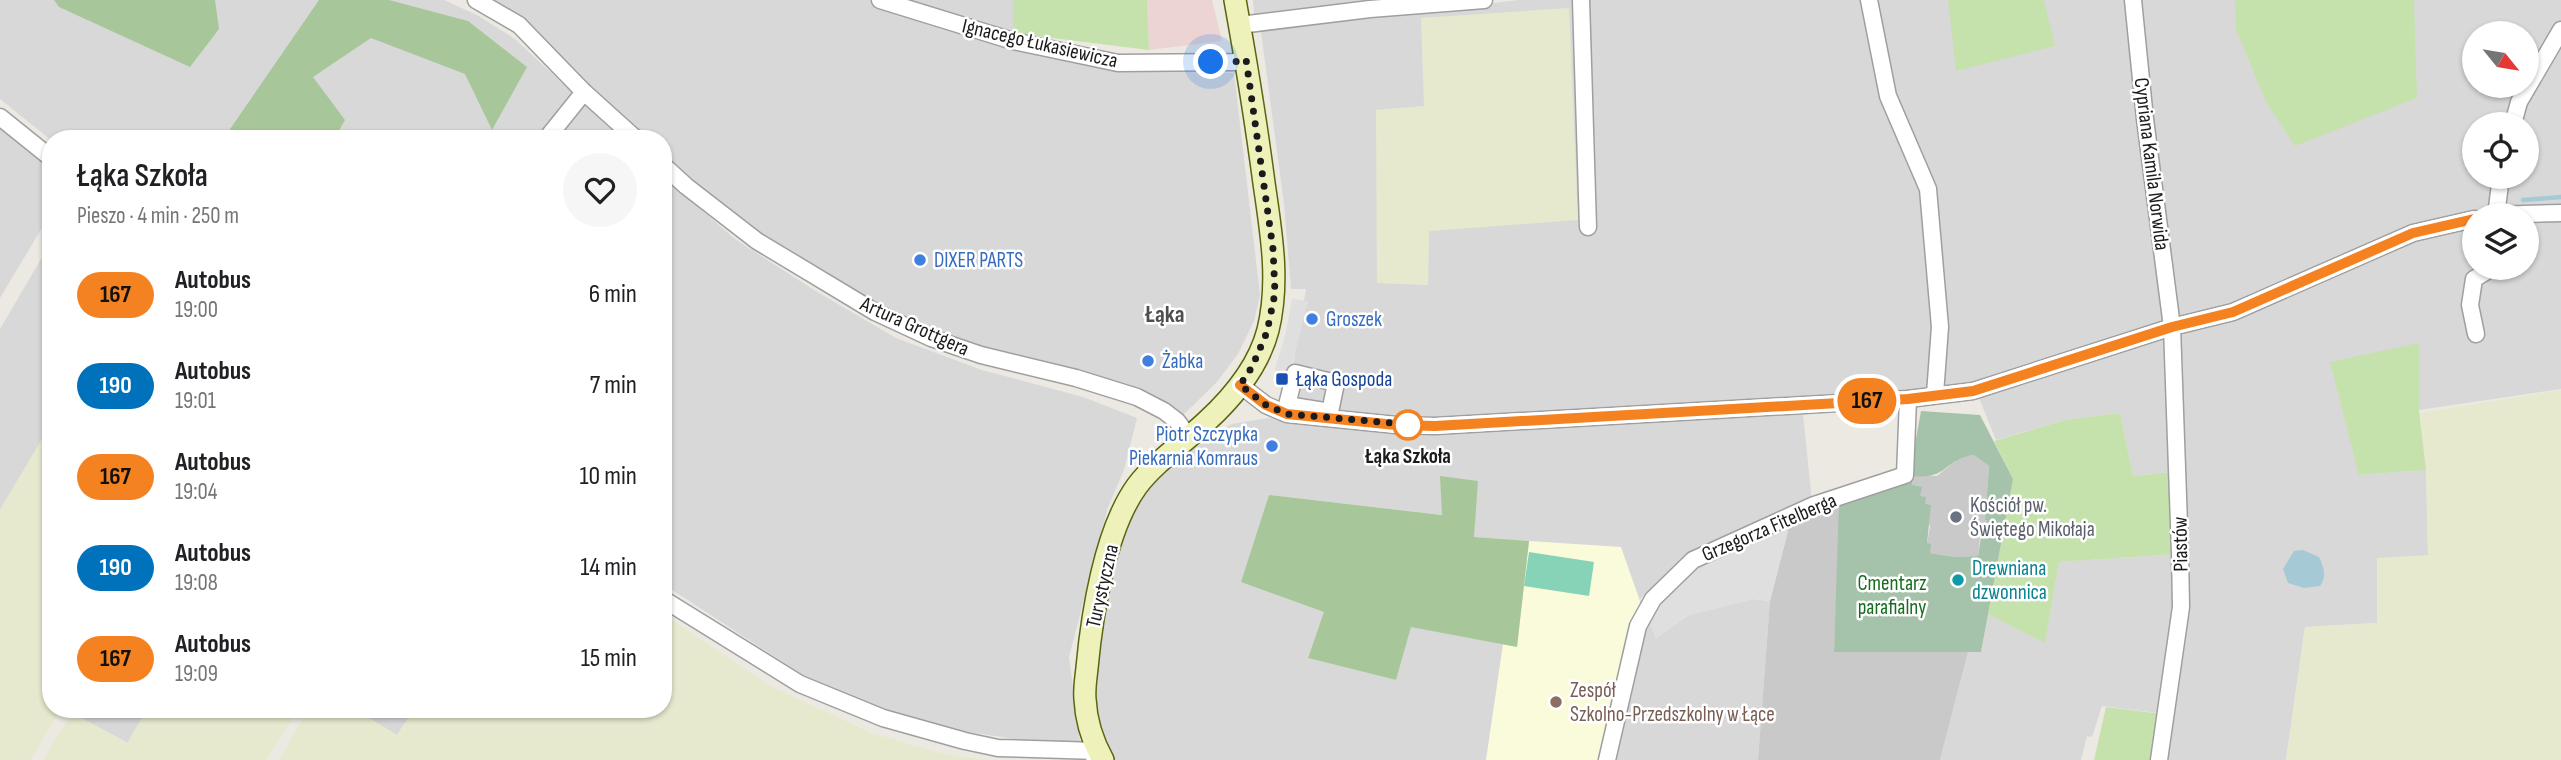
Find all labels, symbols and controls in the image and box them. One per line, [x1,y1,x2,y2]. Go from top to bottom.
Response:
street label: Ignacego Łukasiewicza [960,13,1120,74]
north arrow [2462,21,2539,98]
map controls [2462,21,2539,280]
your location [1193,44,1228,79]
street label: Cypriana Kamila Norwida [2129,76,2175,252]
button: locate [2462,112,2539,189]
button: heart [563,153,637,227]
text: Łąka Szkoła [77,156,208,196]
text: Pieszo · 4 min · 250 m [77,202,239,230]
button: layers [2462,203,2539,280]
place label: DIXER PARTS [934,248,1023,273]
marker: DIXER PARTS [912,252,928,268]
text: Autobus [175,265,251,296]
text: 6 min [589,279,637,310]
text: 167 [100,280,131,309]
street label: Artura Grottgera [856,291,973,362]
text: 19:00 [175,296,218,324]
district label: Łąka [1144,300,1185,329]
place label: Groszek [1326,307,1382,332]
marker: Groszek [1304,311,1320,327]
place label: Żabka [1162,349,1203,374]
marker: Żabka [1140,353,1156,369]
text: Autobus [175,356,251,387]
place label: Łąka Gospoda [1295,367,1392,392]
text: 7 min [590,370,637,401]
text: 190 [99,371,132,400]
marker: Łąka Gospoda [1274,371,1290,387]
line badge: 167 [1827,378,1907,424]
text: 167 [1851,386,1883,415]
text: 19:01 [175,387,216,415]
marker: Łąka Szkoła [1393,410,1423,440]
place label: Piotr Szczypka Piekarnia Komraus [1129,422,1258,471]
marker: Piotr Szczypka Piekarnia Komraus [1264,438,1280,454]
place label: Łąka Szkoła [1364,444,1451,469]
text: Autobus [175,447,251,478]
text: 10 min [580,461,637,492]
text: 167 [100,462,131,491]
text: 19:04 [175,478,217,506]
street label: Grzegorza Fitelberga [1698,488,1840,567]
place label: Kościół pw. Świętego Mikołaja [1970,493,2095,542]
marker: Kościół pw. Świętego Mikołaja [1948,509,1964,525]
street label: Piastów [2168,516,2193,572]
text: Autobus [175,538,251,569]
street label: Turystyczna [1081,542,1124,630]
text: 14 min [580,552,637,583]
text: 190 [99,553,132,582]
place label: Drewniana dzwonnica [1972,556,2047,605]
text: 19:08 [175,569,218,597]
park label: Cmentarz parafialny [1857,571,1927,620]
marker: Drewniana dzwonnica [1950,572,1966,588]
text: Autobus [175,629,251,660]
text: 15 min [581,643,637,674]
text: 167 [100,644,131,673]
text: 19:09 [175,660,218,688]
place label: Zespół Szkolno-Przedszkolny w Łące [1570,678,1775,727]
marker: Zespół Szkolno-Przedszkolny w Łące [1548,694,1564,710]

